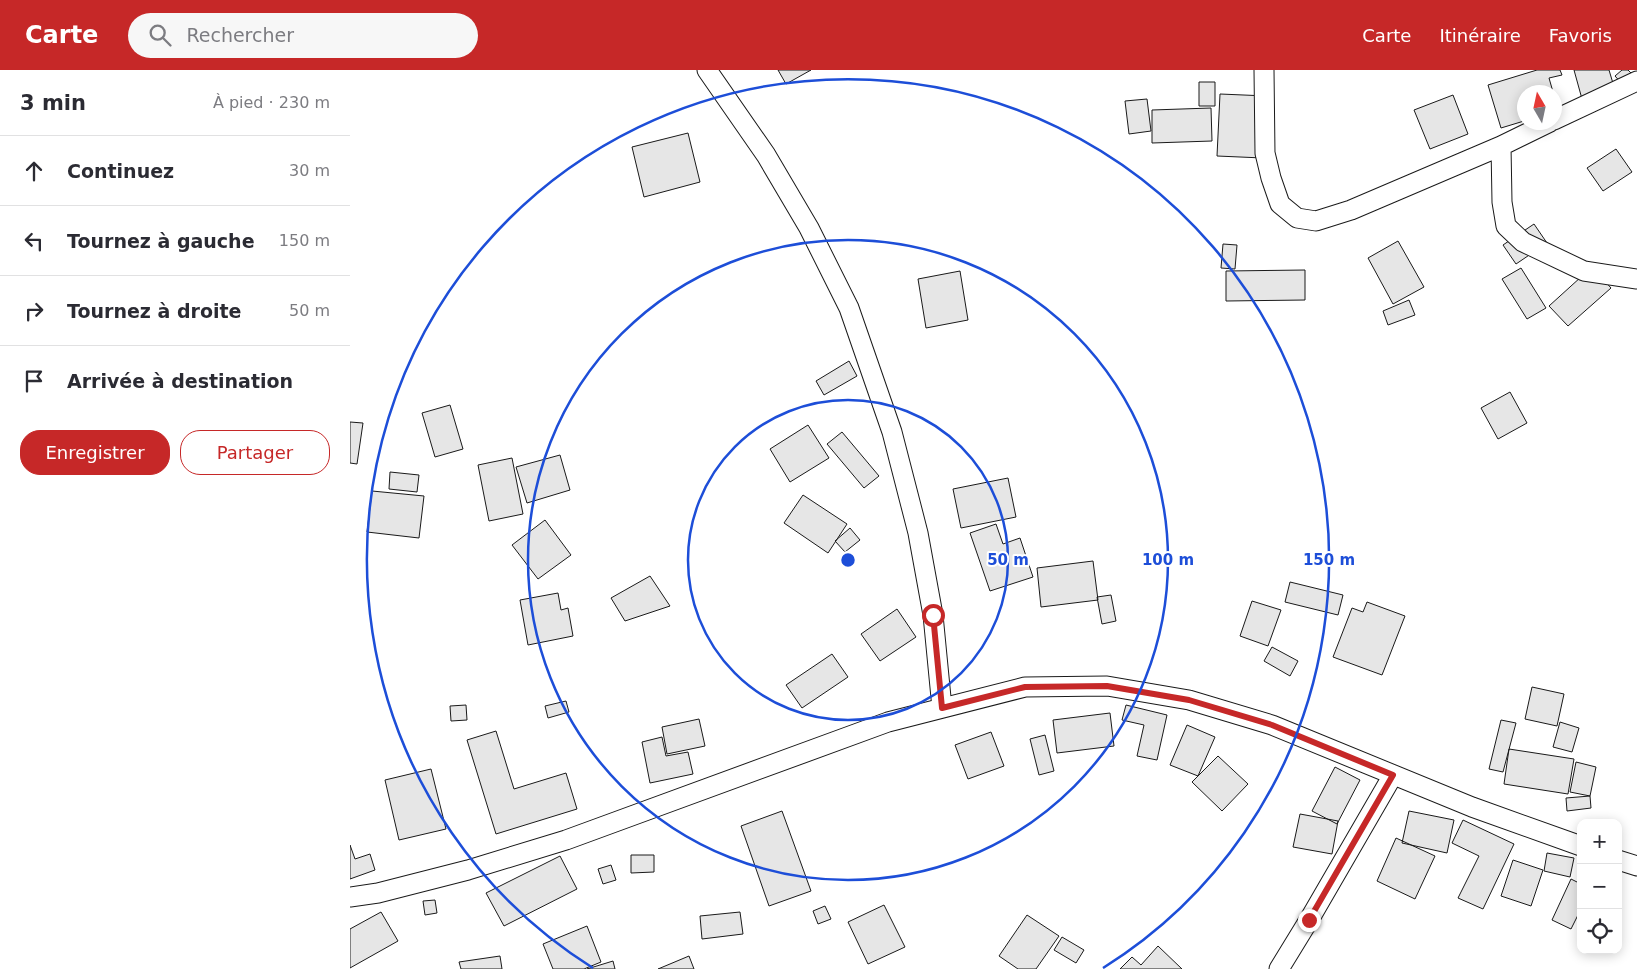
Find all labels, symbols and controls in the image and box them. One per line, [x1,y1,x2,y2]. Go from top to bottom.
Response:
search box [128,13,478,58]
text: Carte [25,21,98,49]
icon: search [146,21,174,49]
text: Rechercher [186,24,294,46]
text: Carte [1362,25,1411,46]
text: Itinéraire [1439,25,1521,46]
text: Favoris [1549,25,1612,46]
north arrow [1517,85,1562,130]
text: 3 min [20,91,86,115]
text: À pied · 230 m [213,93,330,112]
icon: ahead [20,157,48,185]
text: Continuez [67,160,174,182]
text: 30 m [289,161,330,180]
icon: left [20,227,48,255]
text: Tournez à gauche [67,230,255,252]
text: 150 m [279,231,330,250]
icon: right [20,297,48,325]
text: Tournez à droite [67,300,241,322]
text: 50 m [289,301,330,320]
icon: arrive [20,367,48,395]
text: Arrivée à destination [67,370,293,392]
button: Enregistrer [20,430,170,475]
button: Partager [180,430,330,475]
centre of rings [839,551,857,569]
text: 50 m [987,551,1029,569]
text: 100 m [1142,551,1194,569]
text: 150 m [1303,551,1355,569]
route start [922,604,945,627]
map controls [1577,819,1622,954]
button: + [1577,819,1622,864]
button: − [1577,864,1622,909]
route end [1298,909,1321,932]
button: locate [1577,909,1622,954]

